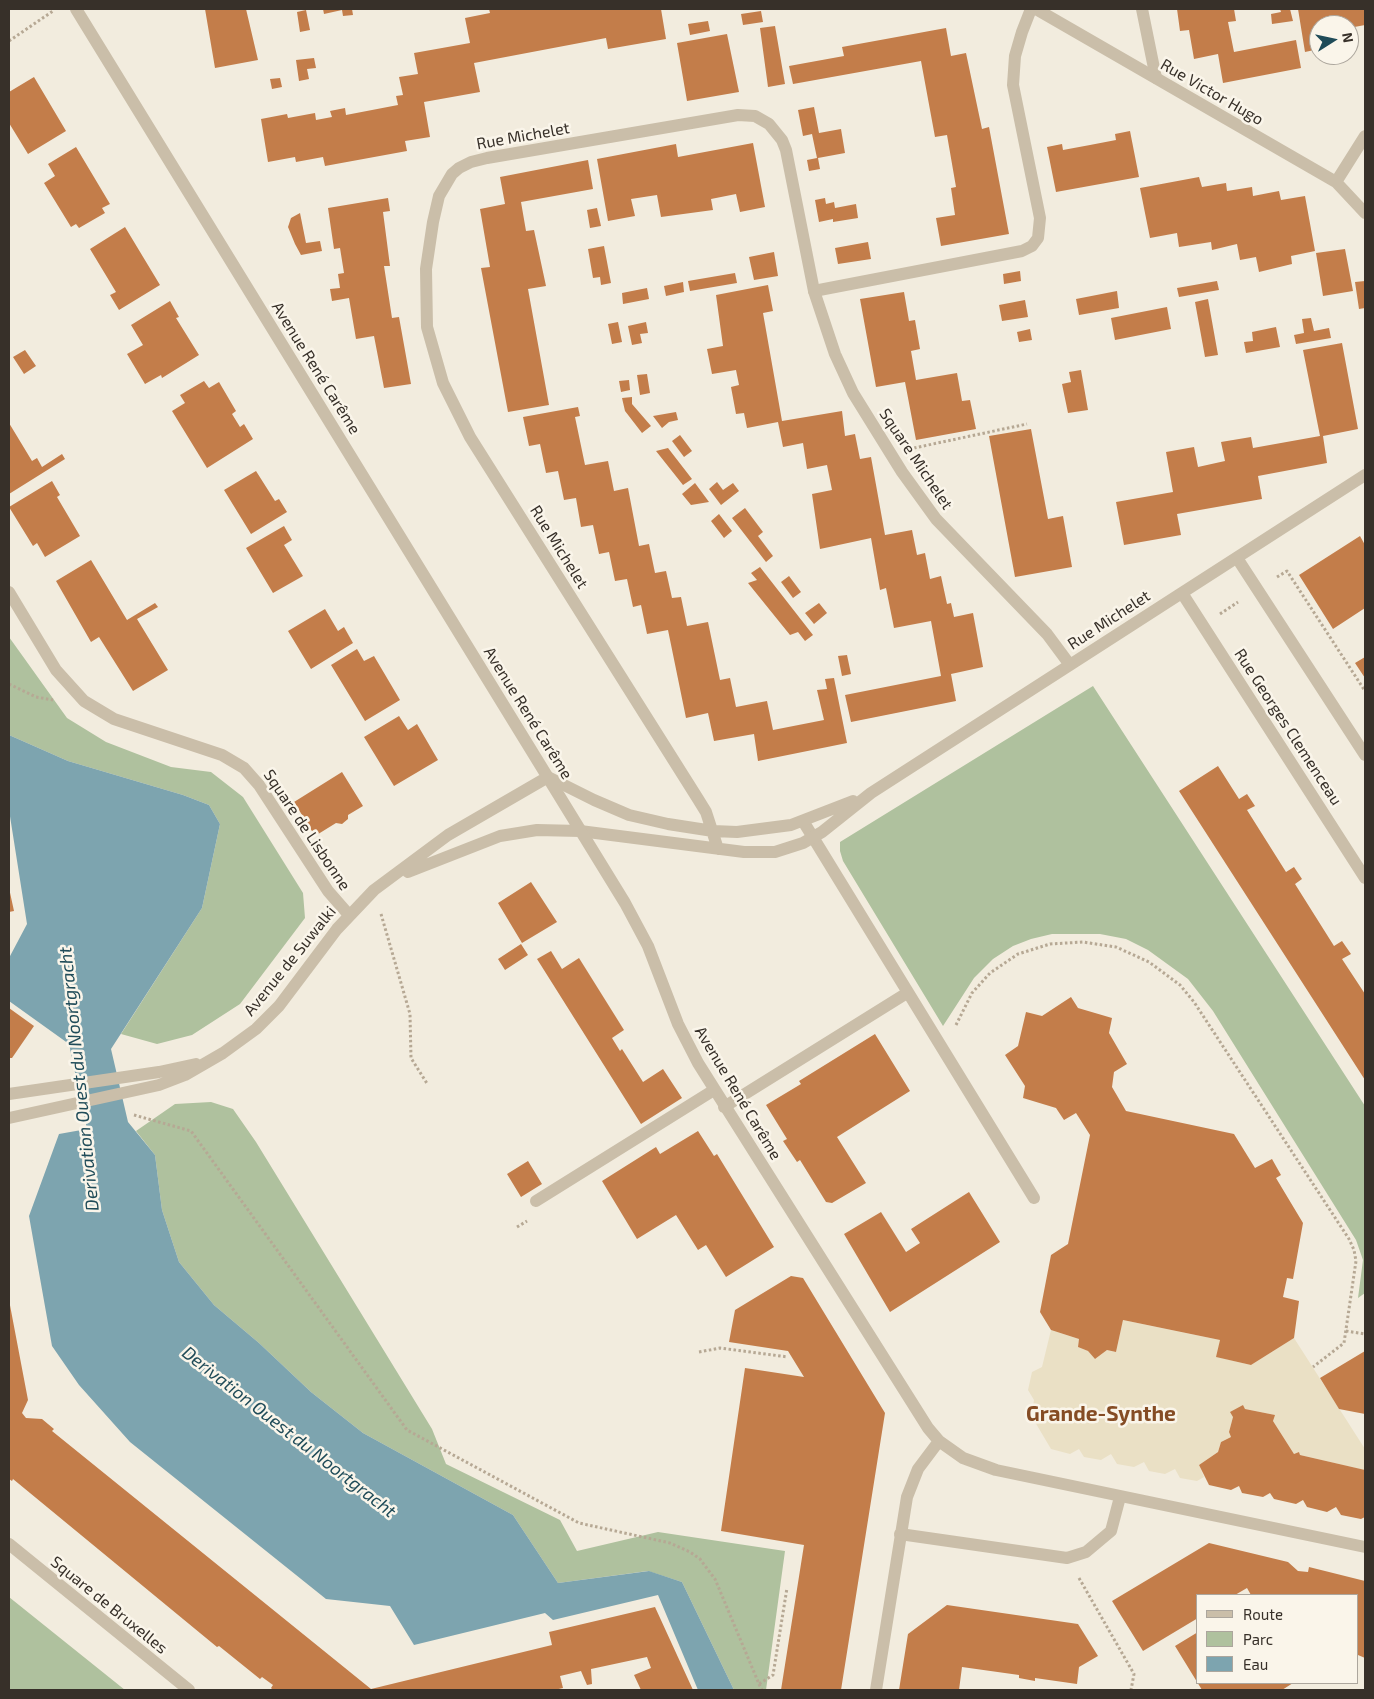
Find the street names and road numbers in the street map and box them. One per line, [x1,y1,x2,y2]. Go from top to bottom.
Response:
street label: Rue Victor Hugo [1157,55,1267,129]
street label: Rue Michelet [475,118,571,154]
street label: Avenue René Carême [267,298,365,438]
street label: Square Michelet [875,405,957,513]
street label: Rue Michelet [526,502,592,592]
street label: Rue Michelet [1064,586,1154,654]
street label: Avenue René Carême [479,643,577,783]
street label: Rue Georges Clemenceau [1230,645,1346,809]
street label: Square de Lisbonne [260,766,354,894]
street label: Avenue de Suwalki [240,902,340,1020]
street label: Avenue René Carême [691,1023,785,1163]
street label: Square de Bruxelles [47,1552,171,1658]

